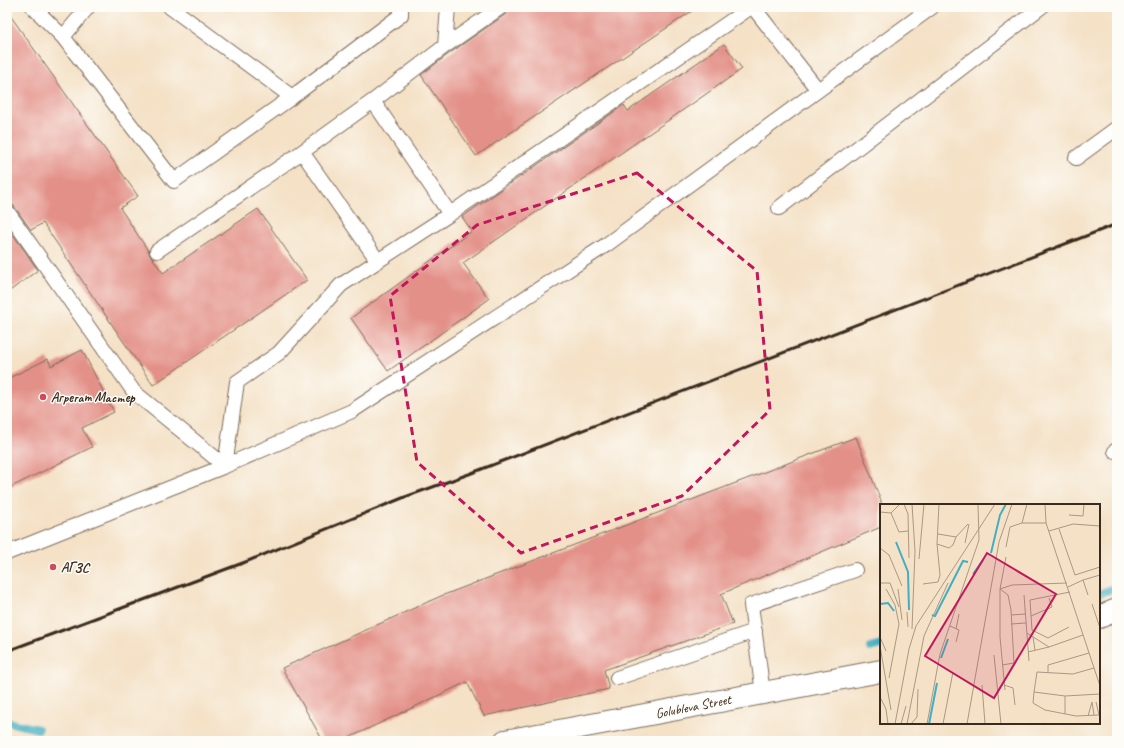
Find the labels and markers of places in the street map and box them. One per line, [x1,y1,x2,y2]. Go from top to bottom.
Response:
place label: Агрегат Мастер [51,389,136,406]
marker: Агрегат Мастер [38,392,48,402]
place label: АГЗС [61,559,91,576]
marker: АГЗС [48,562,58,572]

